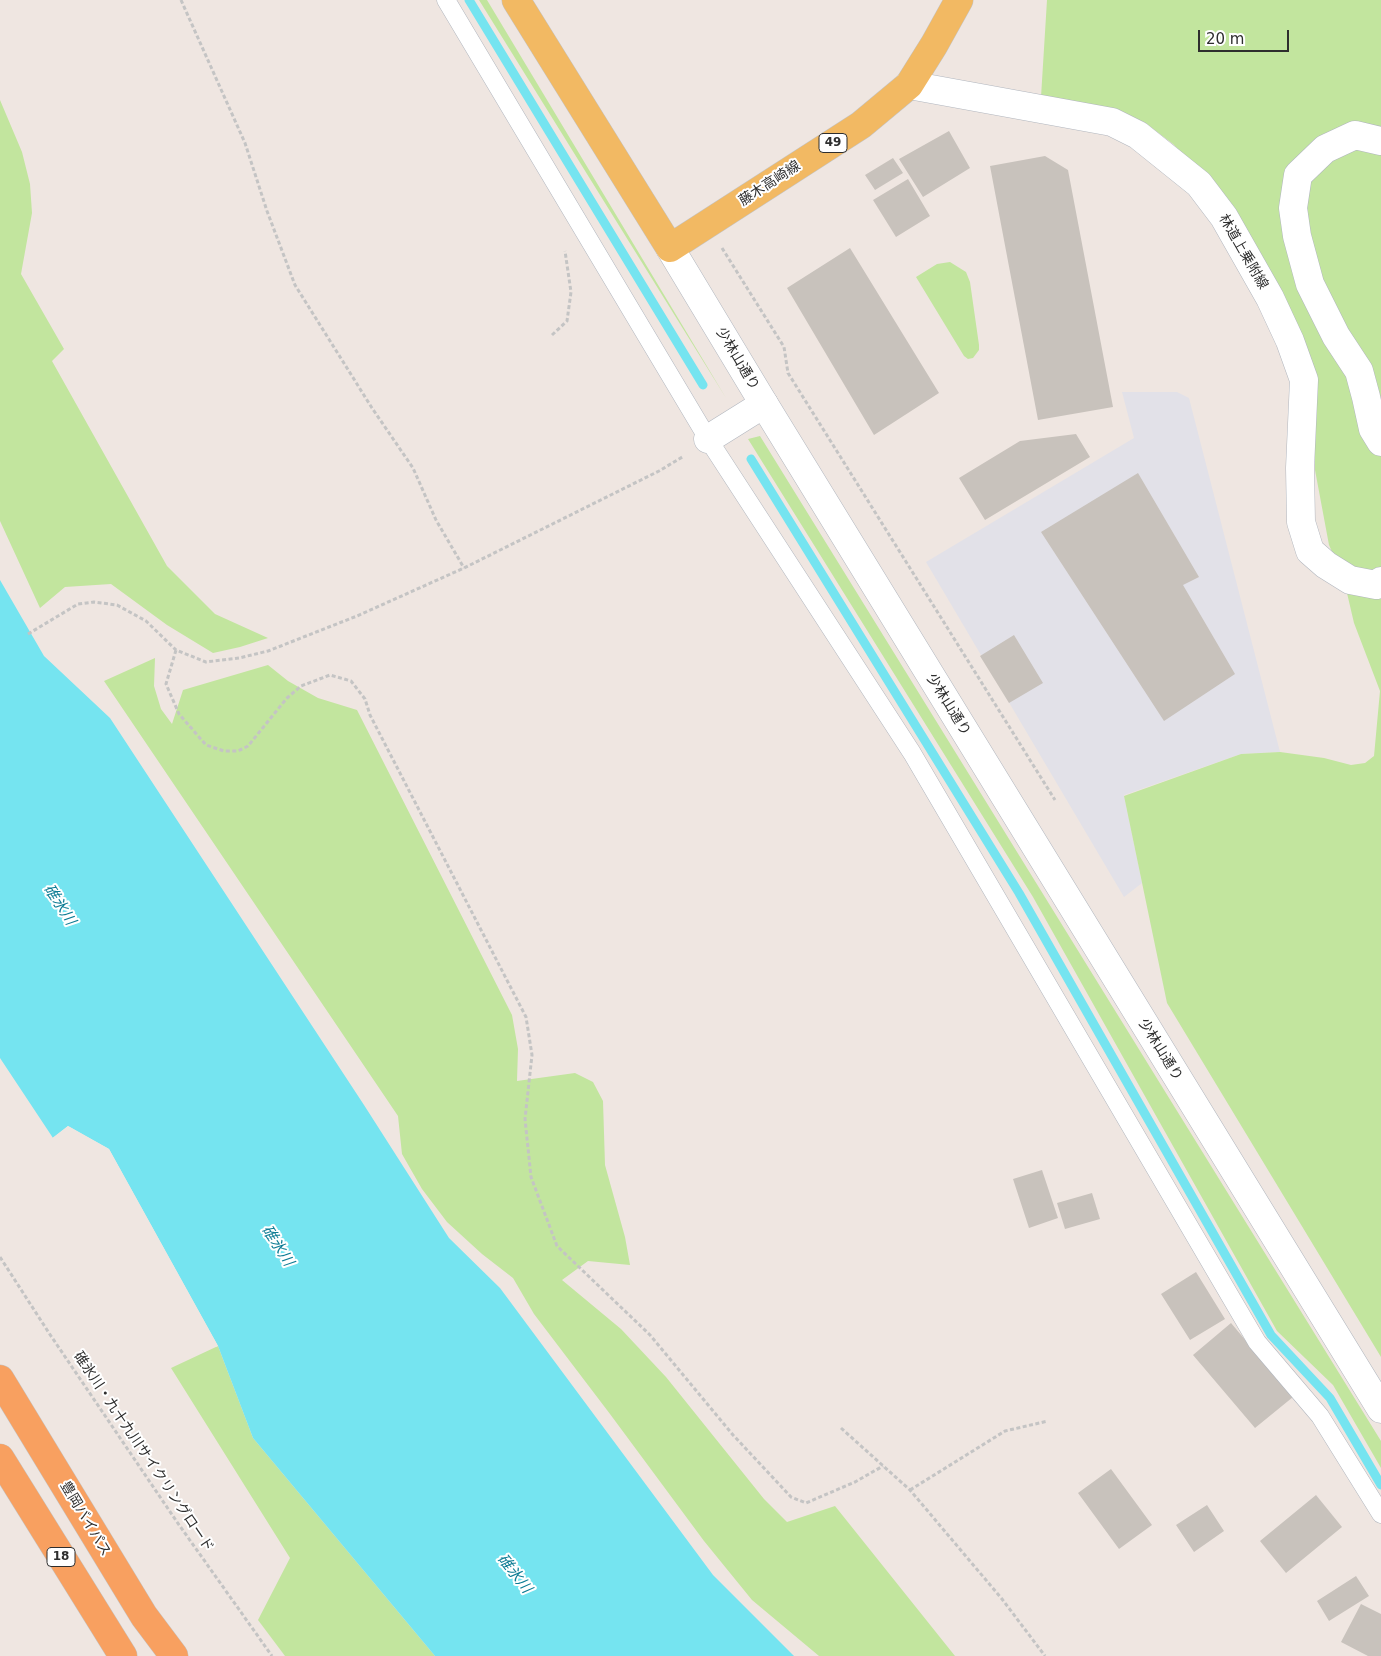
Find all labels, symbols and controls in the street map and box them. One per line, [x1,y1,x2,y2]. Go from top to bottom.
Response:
scale bar [1201,20,1292,52]
text: 20 m [1206,30,1244,48]
road number: 49 [819,134,847,152]
street label: 藤木高崎線 [736,158,804,210]
street label: 林道上乗附線 [1215,211,1271,293]
street label: 少林山通り [712,325,762,393]
street label: 少林山通り [922,671,974,739]
water label: 碓氷川 [39,881,79,929]
street label: 少林山通り [1134,1016,1186,1084]
water label: 碓氷川 [257,1222,297,1270]
street label: 碓氷川・九十九川サイクリングロード [69,1349,217,1555]
street label: 豊岡バイパス [56,1479,114,1559]
road number: 18 [47,1548,75,1566]
water label: 碓氷川 [493,1551,535,1597]

